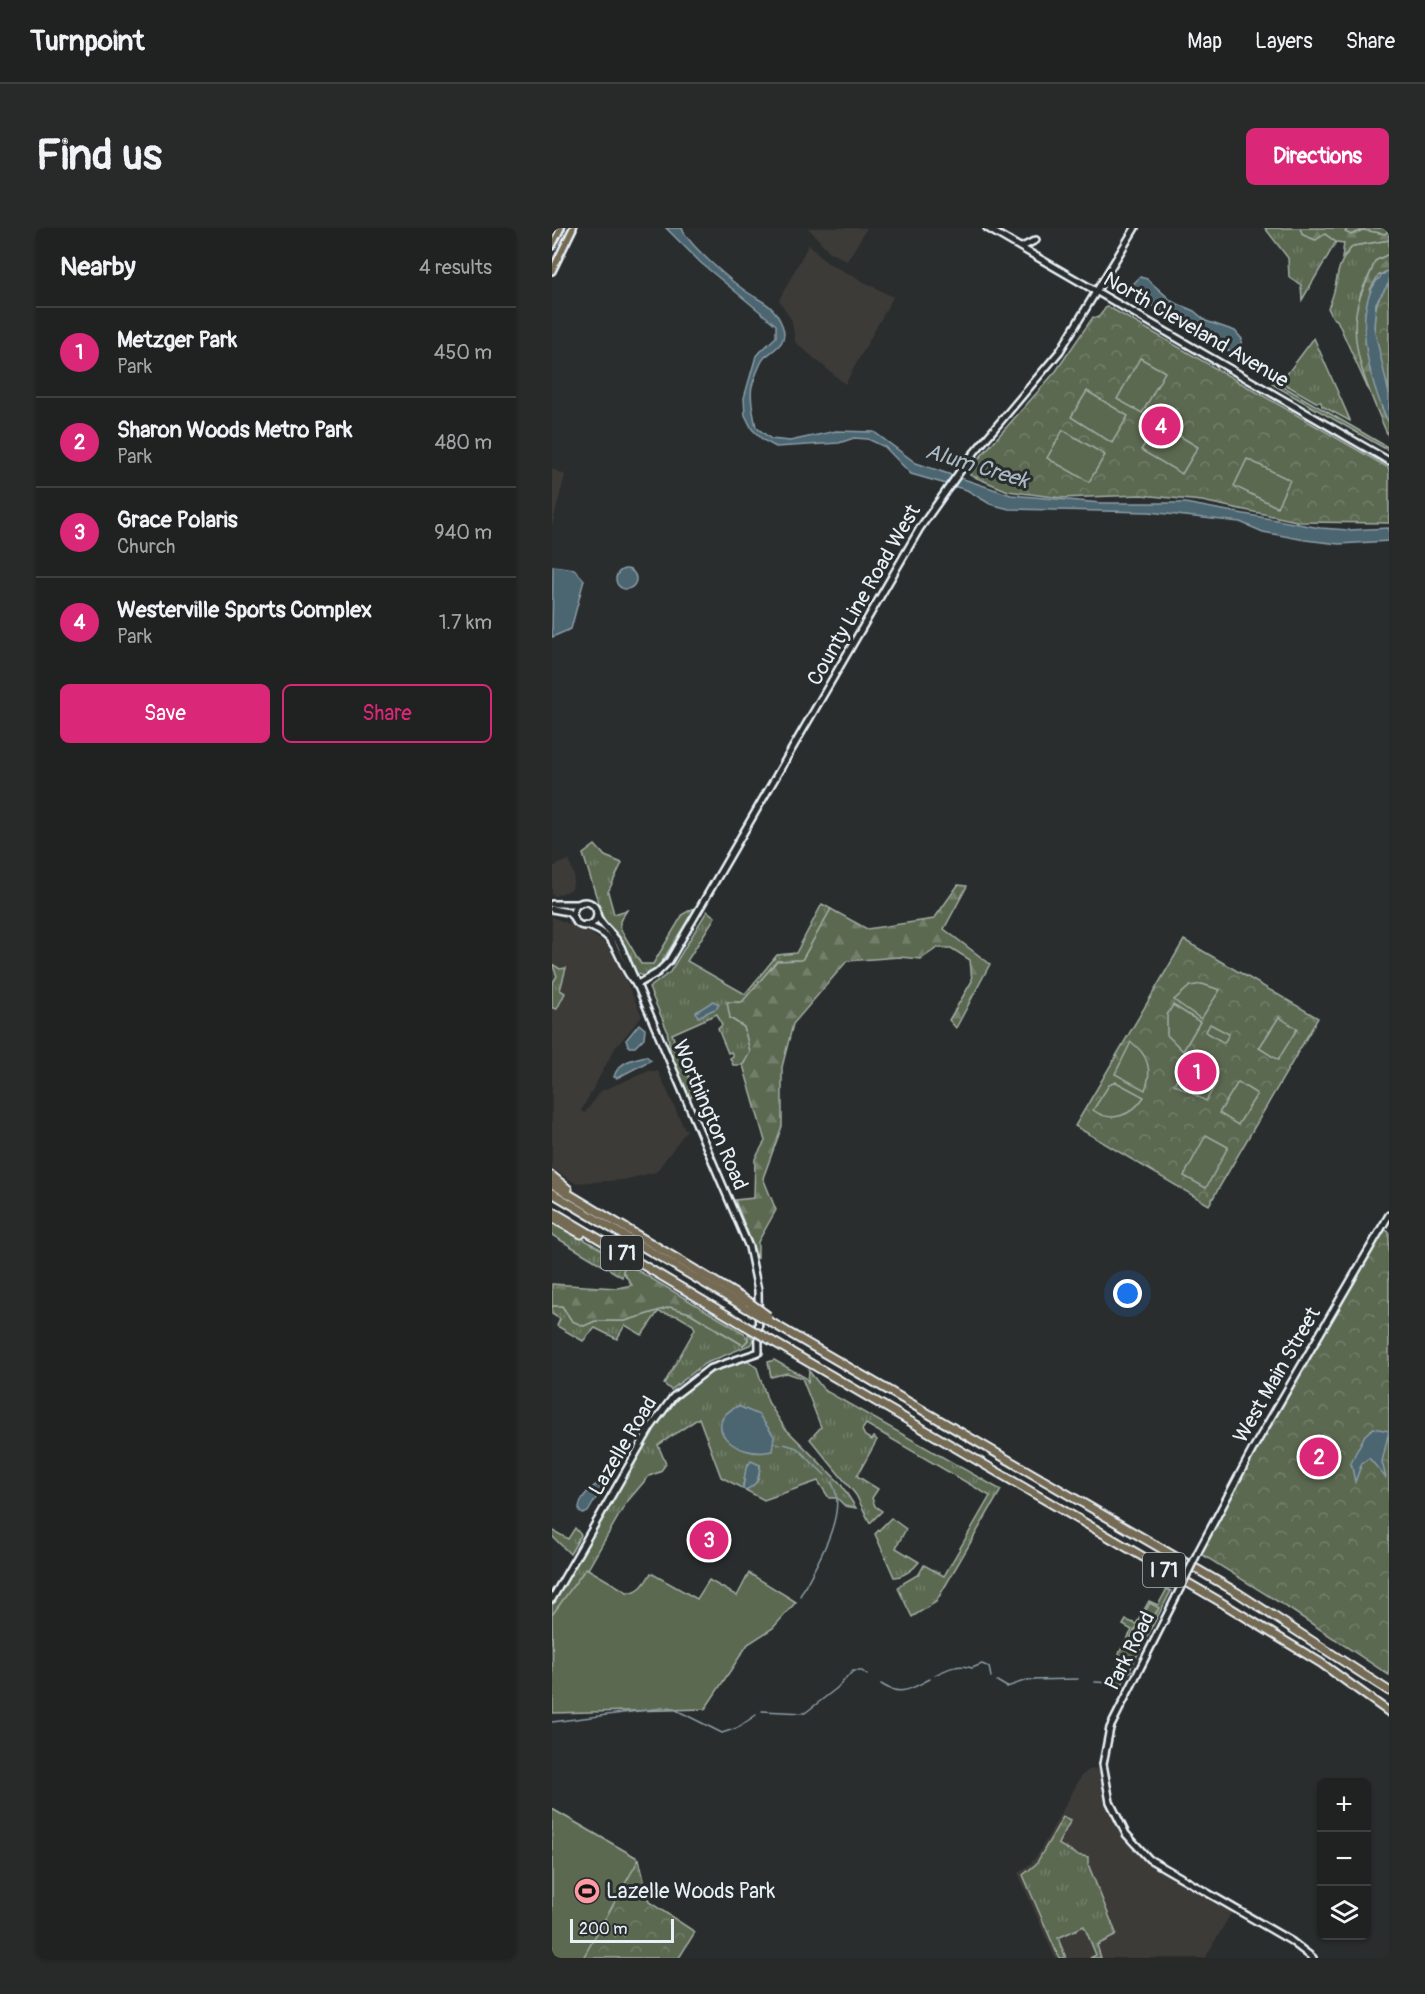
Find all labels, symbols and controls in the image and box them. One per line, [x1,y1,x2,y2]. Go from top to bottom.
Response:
text: Turnpoint [30,24,144,59]
text: Map [1187,28,1222,55]
text: Layers [1255,28,1313,55]
text: Share [1346,28,1395,55]
button: Directions [1246,128,1389,185]
text: Find us [36,130,162,182]
text: Nearby [60,251,136,283]
text: 4 results [419,255,492,280]
street label: North Cleveland Avenue [1099,266,1294,394]
text: Metzger Park [117,326,237,354]
text: 1 [76,340,83,365]
text: 450 m [434,340,492,365]
text: Park [117,354,152,379]
pin: 4 [1142,404,1180,448]
text: Sharon Woods Metro Park [117,416,353,444]
text: 2 [74,430,85,455]
text: 480 m [435,430,492,455]
water label: Alum Creek [922,437,1034,495]
text: Park [117,444,152,469]
street label: County Line Road West [801,499,927,690]
text: Grace Polaris [117,506,238,534]
text: 3 [74,520,85,545]
text: 940 m [434,520,492,545]
text: Church [117,534,175,559]
text: Westerville Sports Complex [117,596,372,624]
text: 4 [74,610,85,635]
text: 1.7 km [439,610,492,635]
text: Park [117,624,152,649]
button: Save [60,684,270,743]
button: Share [282,684,492,743]
street label: Worthington Road [666,1036,754,1194]
pin: 1 [1178,1050,1216,1094]
road number: I 71 [601,1236,643,1270]
your location [1113,1279,1142,1308]
street label: West Main Street [1227,1302,1327,1448]
street label: Lazelle Road [583,1391,663,1501]
pin: 2 [1300,1434,1338,1480]
pin: 3 [690,1518,728,1562]
road number: I 71 [1143,1553,1185,1587]
street label: Park Road [1099,1607,1161,1695]
map controls [1317,1778,1371,1940]
button: + [1317,1778,1371,1832]
button: − [1317,1832,1371,1886]
sports icon: Lazelle Woods Park [572,1876,602,1906]
place label: Lazelle Woods Park [606,1878,776,1905]
button: layers [1317,1886,1371,1940]
scale bar [570,1916,674,1944]
text: 200 m [579,1919,627,1939]

